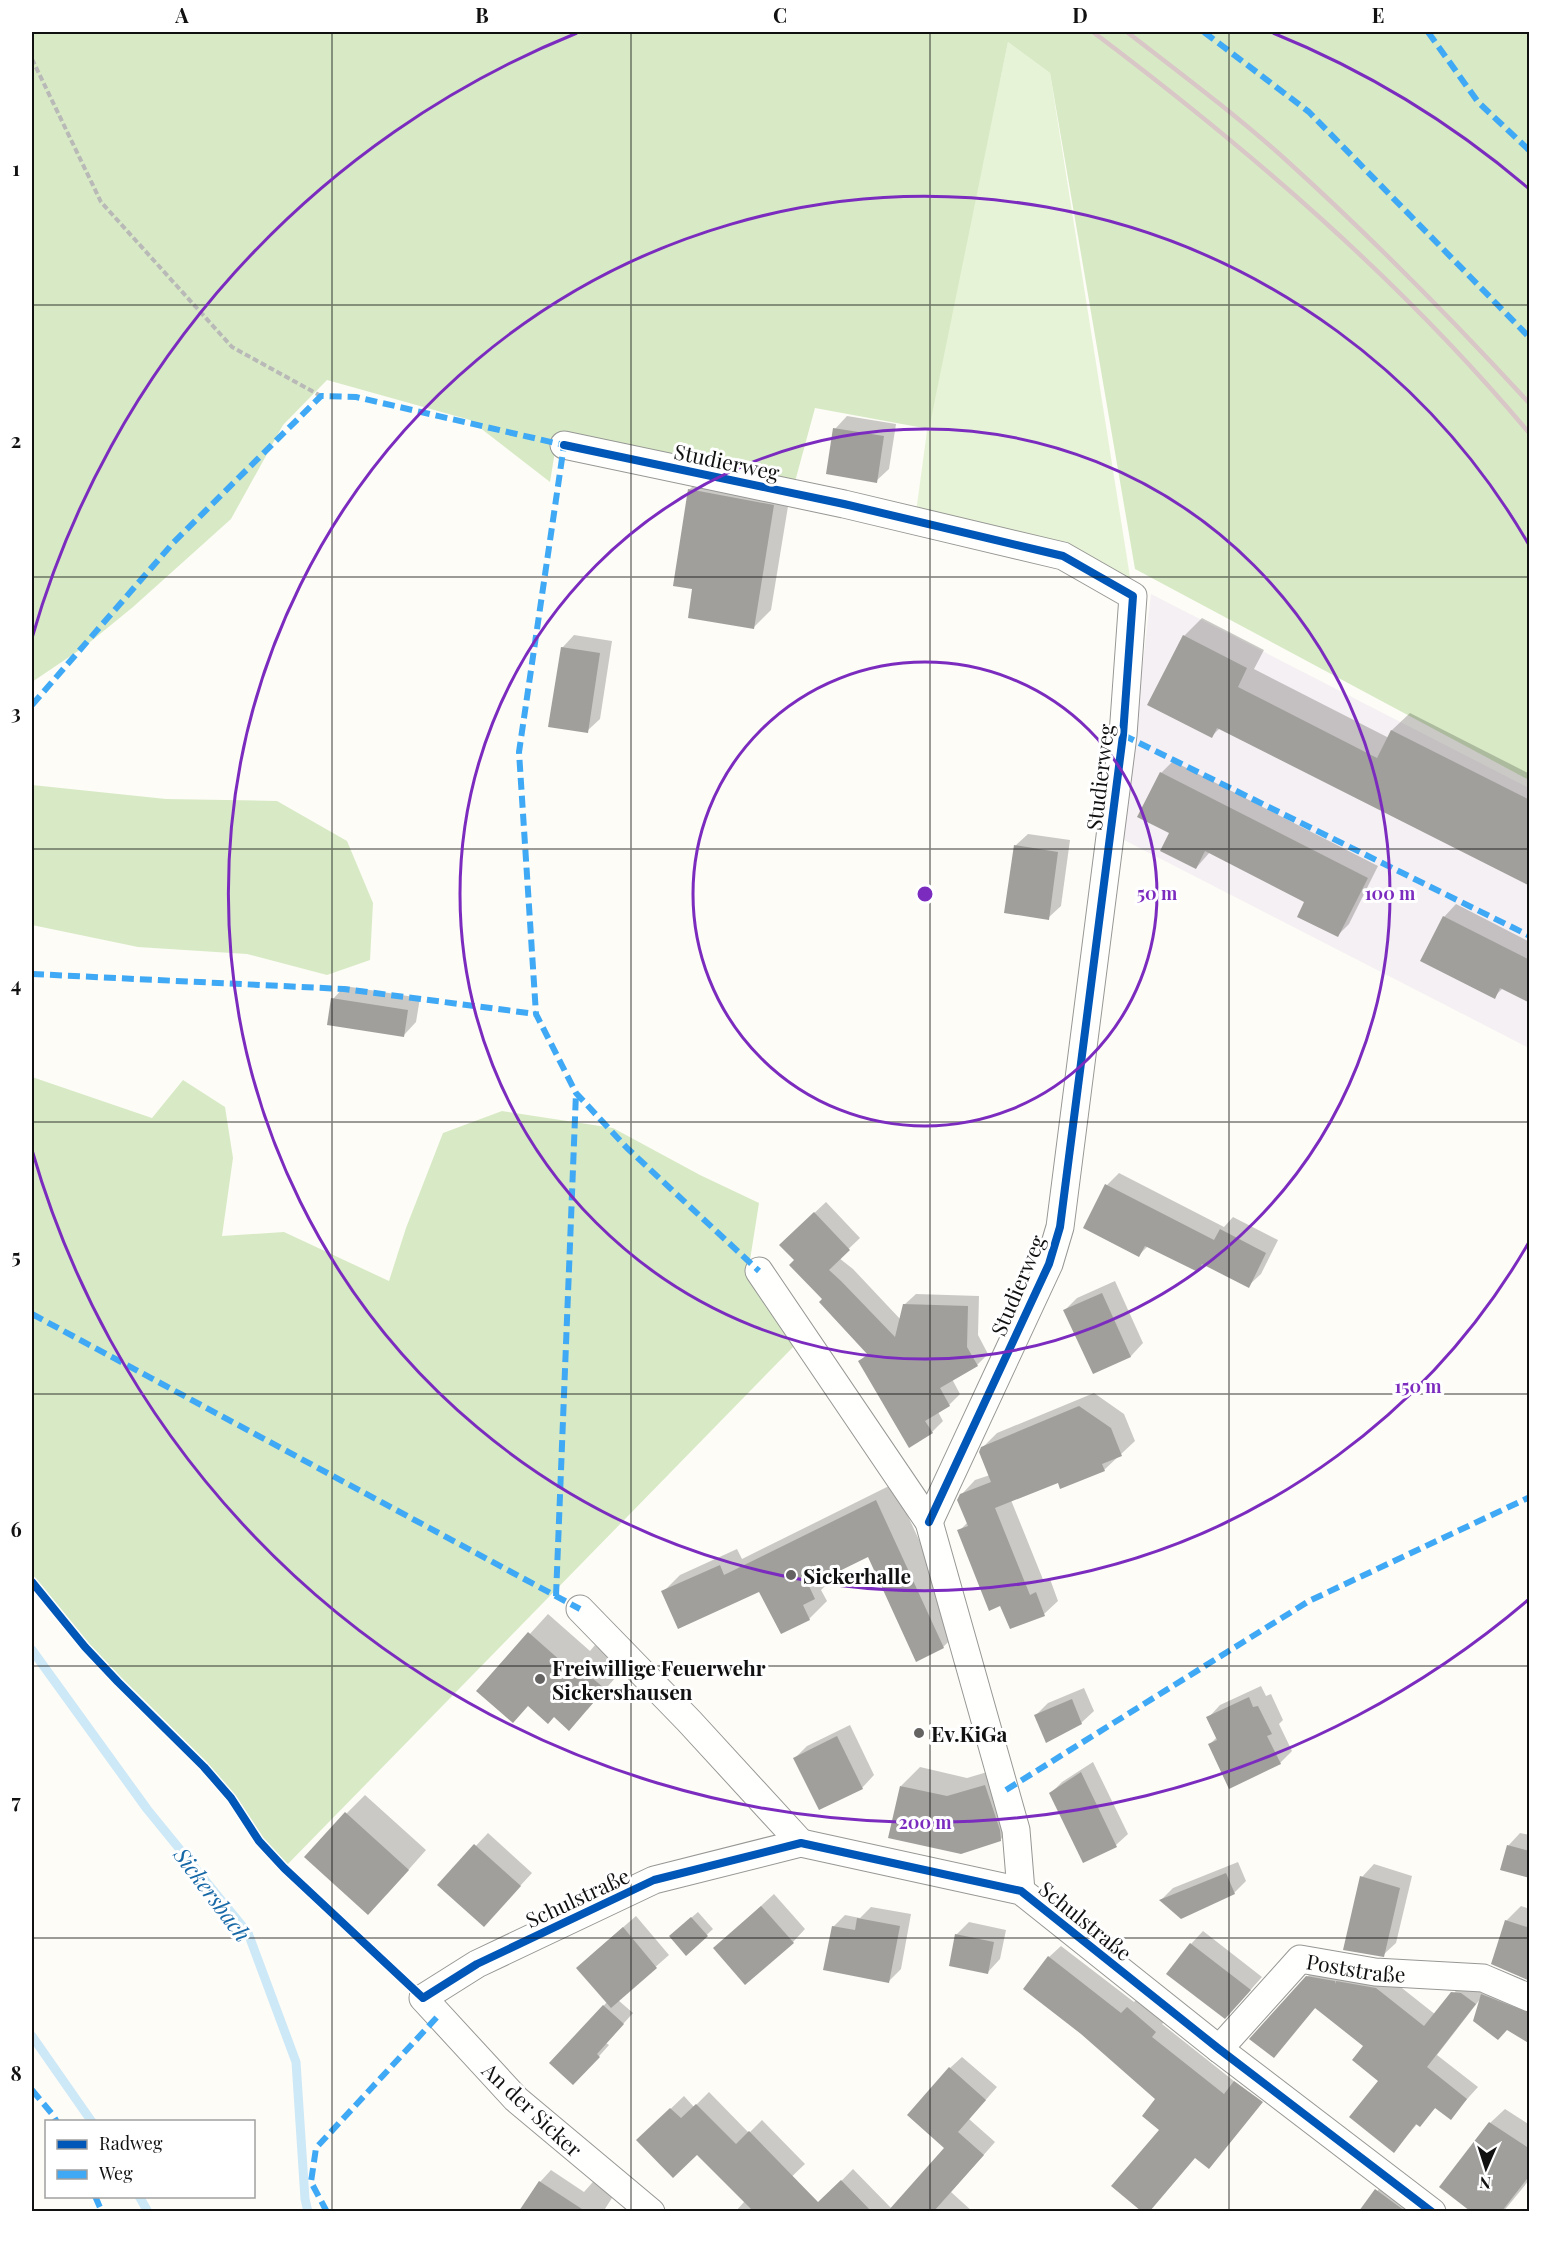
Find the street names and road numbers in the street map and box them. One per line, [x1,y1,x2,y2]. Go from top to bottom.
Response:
street label: Studierweg [672,436,782,486]
street label: Studierweg [1079,722,1119,832]
street label: Studierweg [983,1230,1051,1340]
street label: Schulstraße [521,1861,633,1933]
street label: Schulstraße [1034,1874,1138,1966]
street label: Poststraße [1304,1946,1407,1988]
street label: An der Sicker [476,2055,589,2163]

